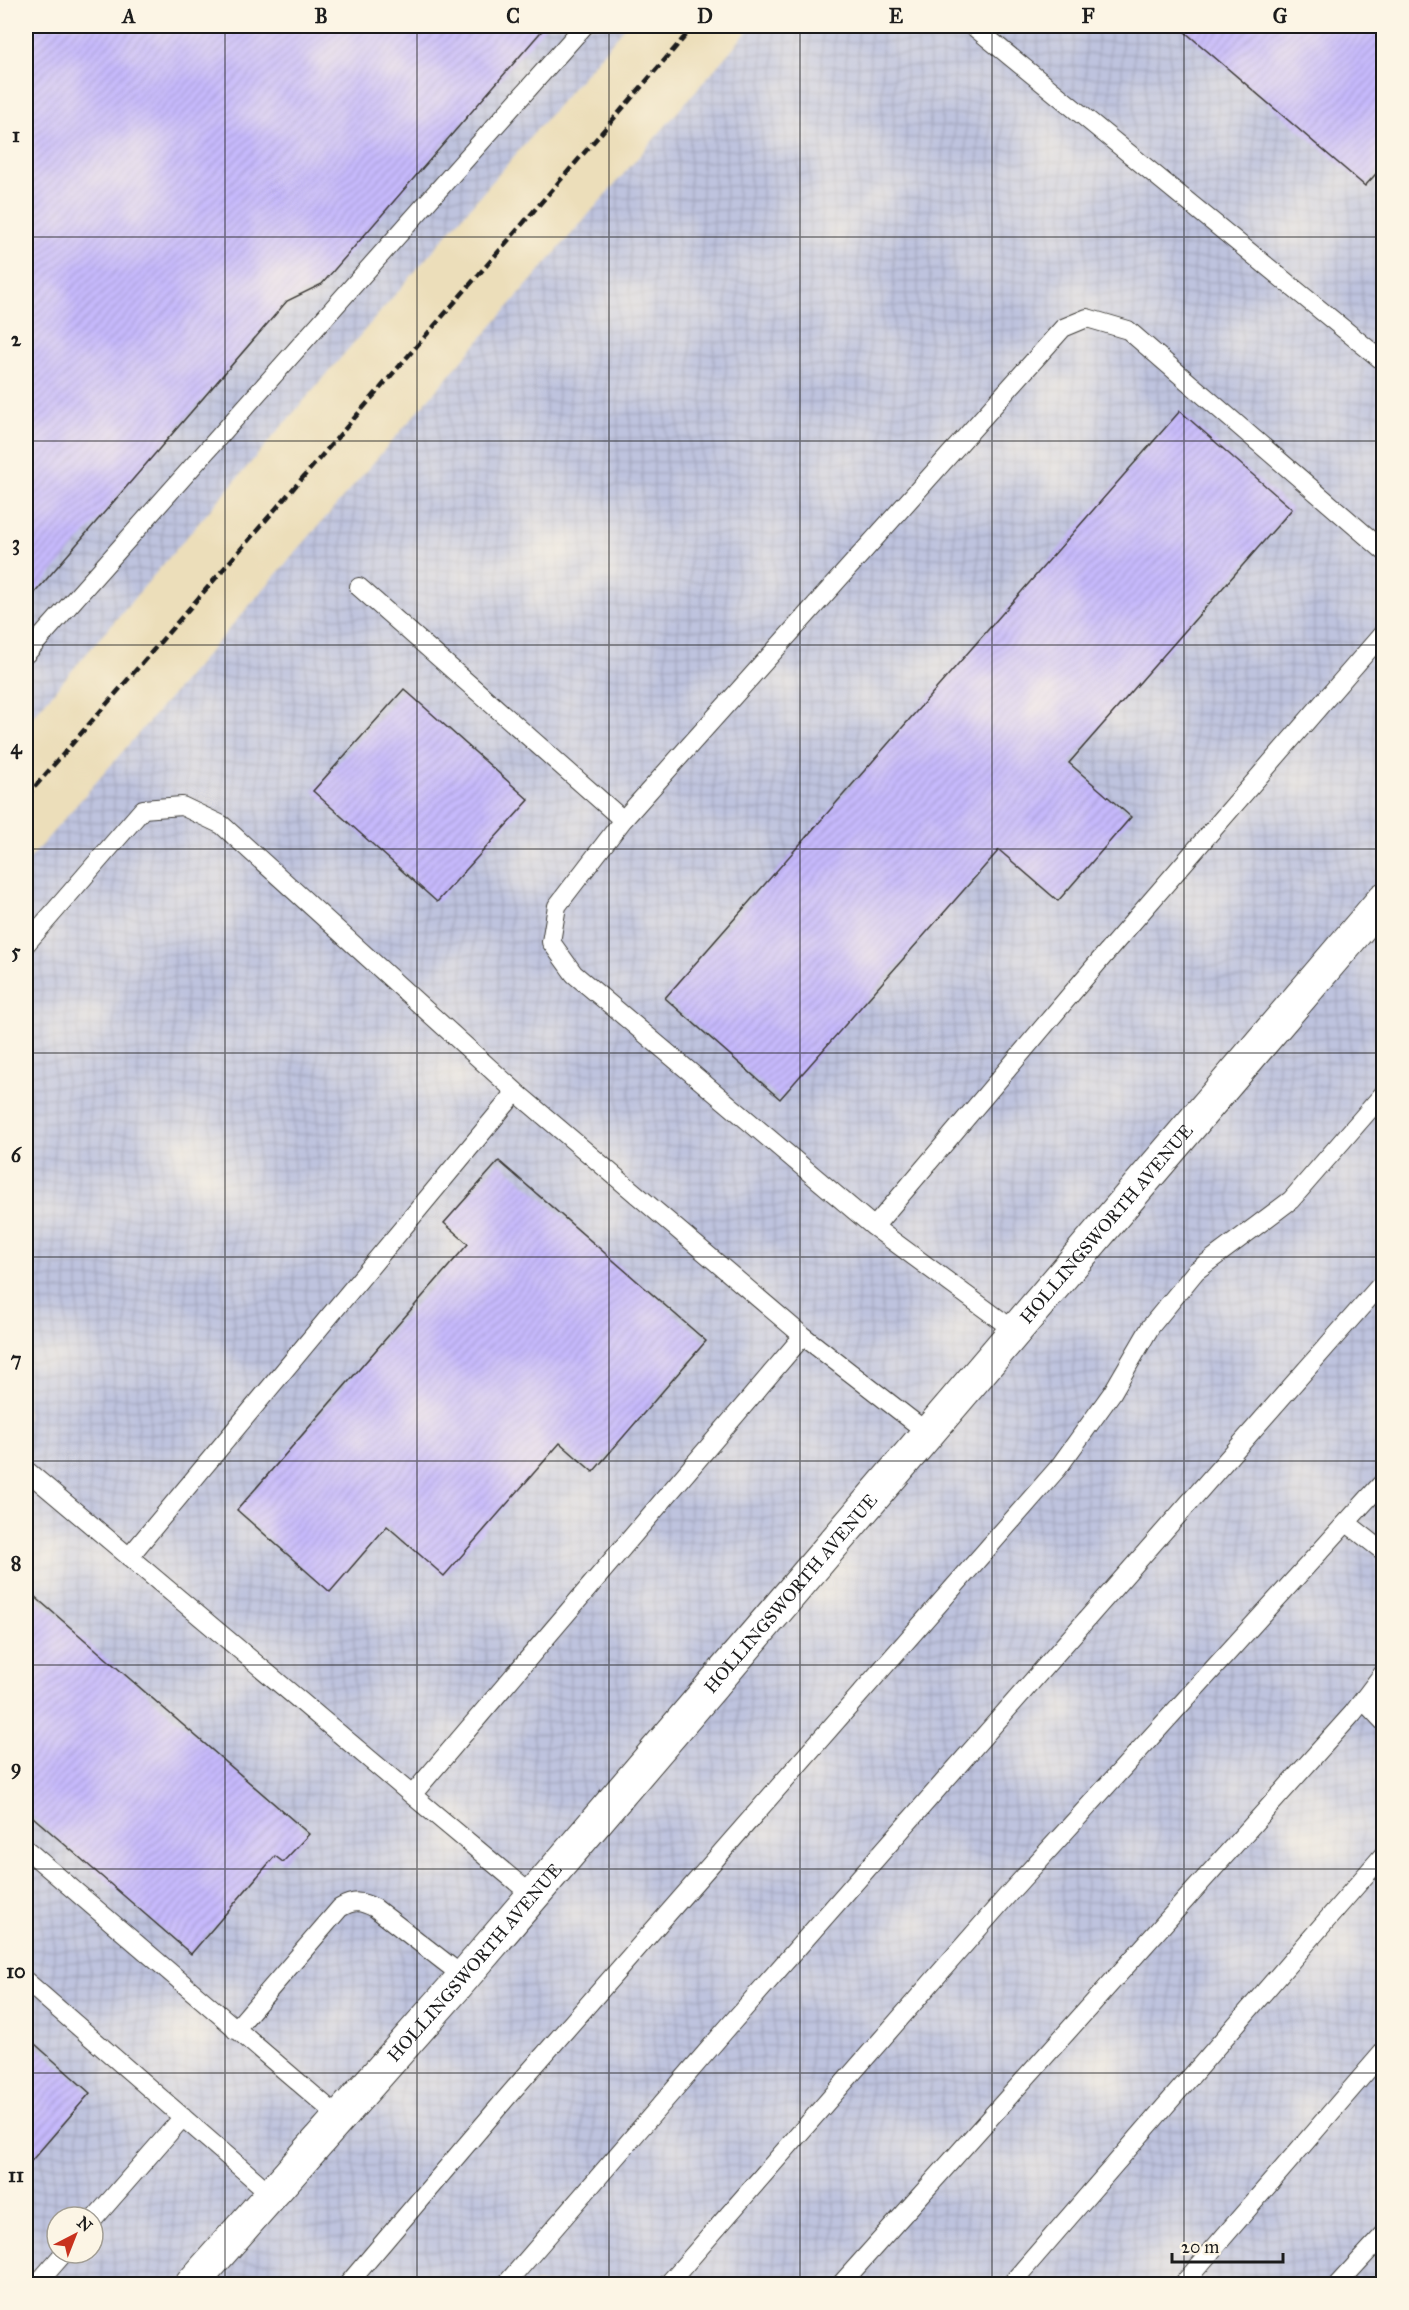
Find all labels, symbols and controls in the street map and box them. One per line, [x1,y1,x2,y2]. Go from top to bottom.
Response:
text: A [120,4,136,28]
text: B [314,4,328,28]
text: C [506,4,520,28]
text: D [697,4,713,28]
text: E [889,4,904,28]
text: F [1081,4,1095,28]
text: G [1273,4,1288,28]
text: 1 [12,123,20,147]
text: 2 [11,327,22,351]
text: 3 [12,531,20,556]
text: 4 [10,735,22,760]
text: 5 [11,939,21,963]
street label: HOLLINGSWORTH AVENUE [1015,1120,1198,1328]
text: 6 [11,1143,23,1167]
text: 7 [11,1347,22,1371]
street label: HOLLINGSWORTH AVENUE [700,1489,882,1698]
text: 8 [11,1551,21,1575]
text: 9 [11,1755,21,1780]
street label: HOLLINGSWORTH AVENUE [383,1859,567,2066]
text: 10 [6,1959,26,1983]
text: 11 [8,2163,24,2187]
north arrow [45,2205,105,2265]
text: N [73,2213,96,2236]
scale bar [1172,2226,1283,2264]
text: 20 m [1181,2236,1219,2258]

